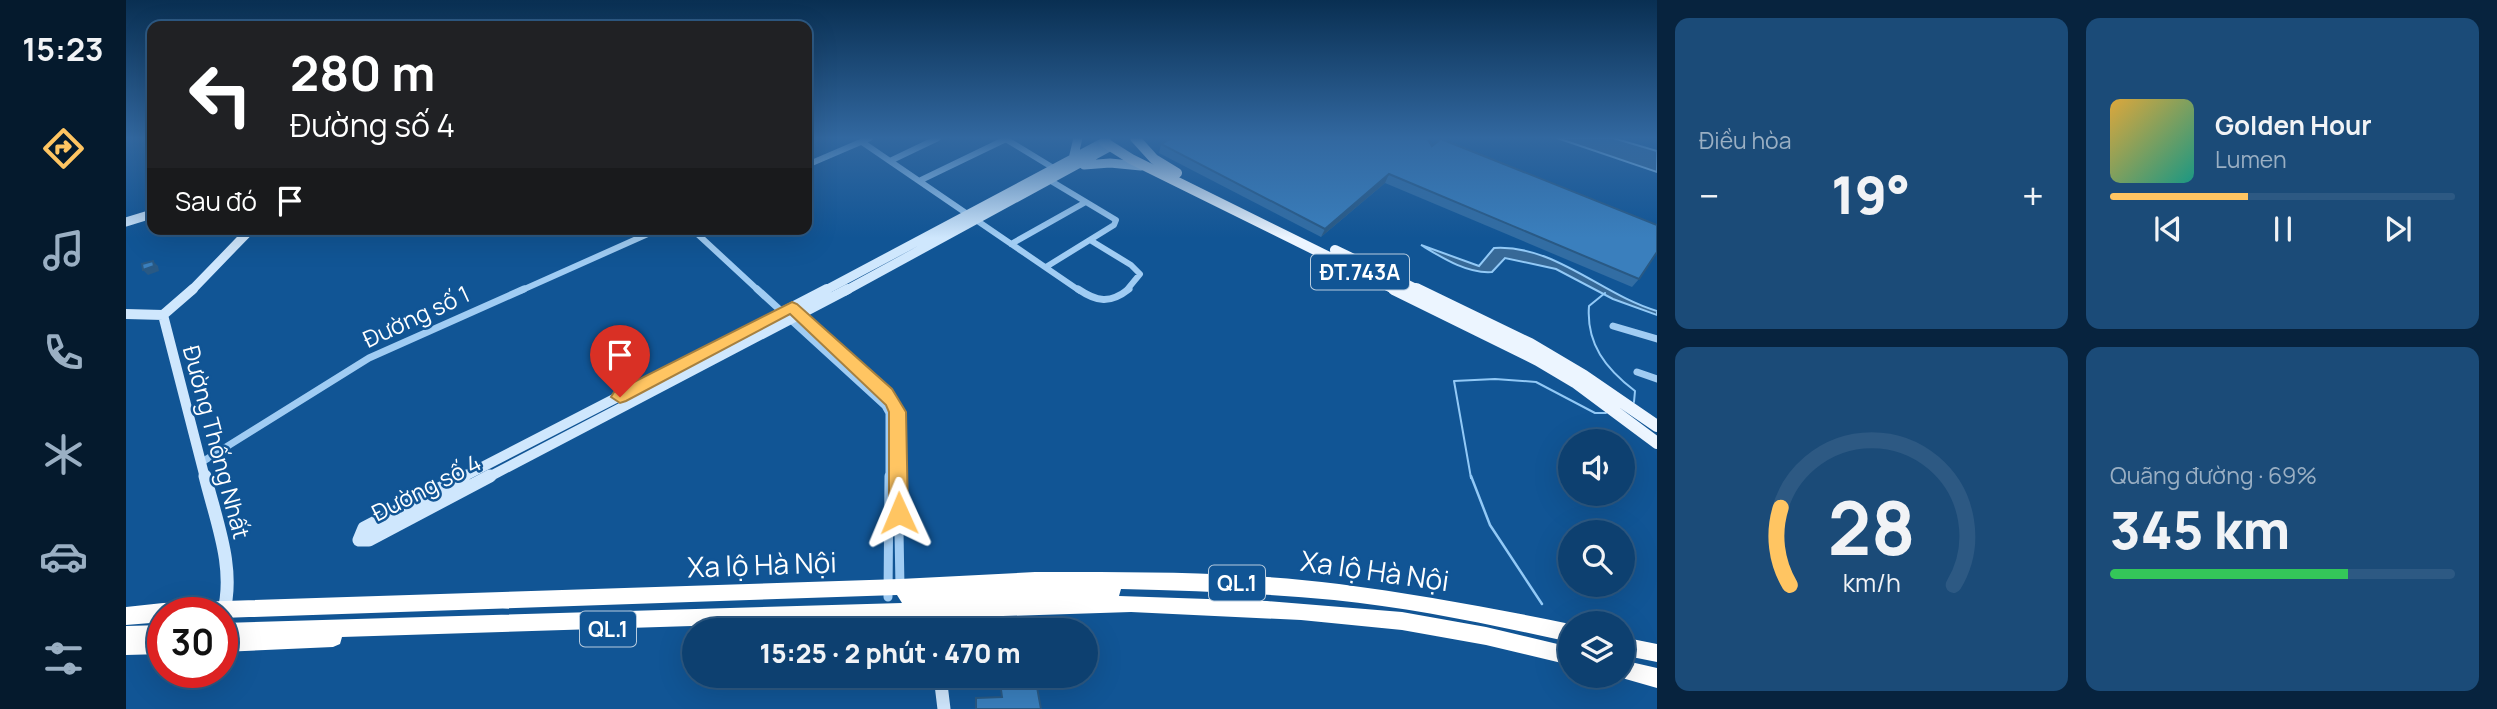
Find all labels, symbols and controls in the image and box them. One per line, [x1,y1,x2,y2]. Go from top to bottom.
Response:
text: 15:23 [22,27,104,71]
text: 280 m [290,39,435,106]
icon: left [175,49,266,140]
text: Đường số 4 [290,103,455,147]
text: Golden Hour [2215,107,2372,143]
icon: directions [39,124,88,173]
text: Điều hòa [1699,124,1791,156]
text: Lumen [2215,143,2287,175]
text: 19° [1831,159,1910,230]
text: − [1699,169,1720,221]
text: + [2022,169,2044,221]
icon: arrive [271,182,309,220]
text: Sau đó [175,183,257,219]
icon: previous [2149,210,2187,248]
icon: pause [2264,210,2302,248]
icon: next [2379,210,2417,248]
icon: music [39,226,88,275]
road number: ĐT.743A [1311,254,1409,290]
street label: Đường số 1 [358,277,474,355]
pin [590,325,650,397]
icon: phone [39,328,88,377]
icon: arrive [601,336,639,374]
street label: Đường Thống Nhất [176,342,258,542]
map controls [1558,429,1635,688]
button: sound [1558,429,1635,506]
icon: climate [39,430,88,479]
street label: Đường số 4 [366,446,486,528]
text: Quãng đường · 69% [2110,459,2317,491]
position arrow [862,476,936,550]
text: 28 [1828,477,1915,577]
text: 345 km [2110,494,2290,565]
button: search [1558,520,1635,597]
icon: car [39,532,88,581]
street label: Xa lộ Hà Nội [1298,541,1452,599]
street label: Xa lộ Hà Nội [687,542,837,586]
text: km/h [1842,565,1901,600]
road number: QL.1 [1209,566,1265,600]
speed limit sign: 30 [147,597,238,688]
button: layers [1558,611,1635,688]
road number: QL.1 [580,612,636,646]
icon: filters [39,634,88,683]
text: 15:25 · 2 phút · 470 m [759,635,1021,671]

